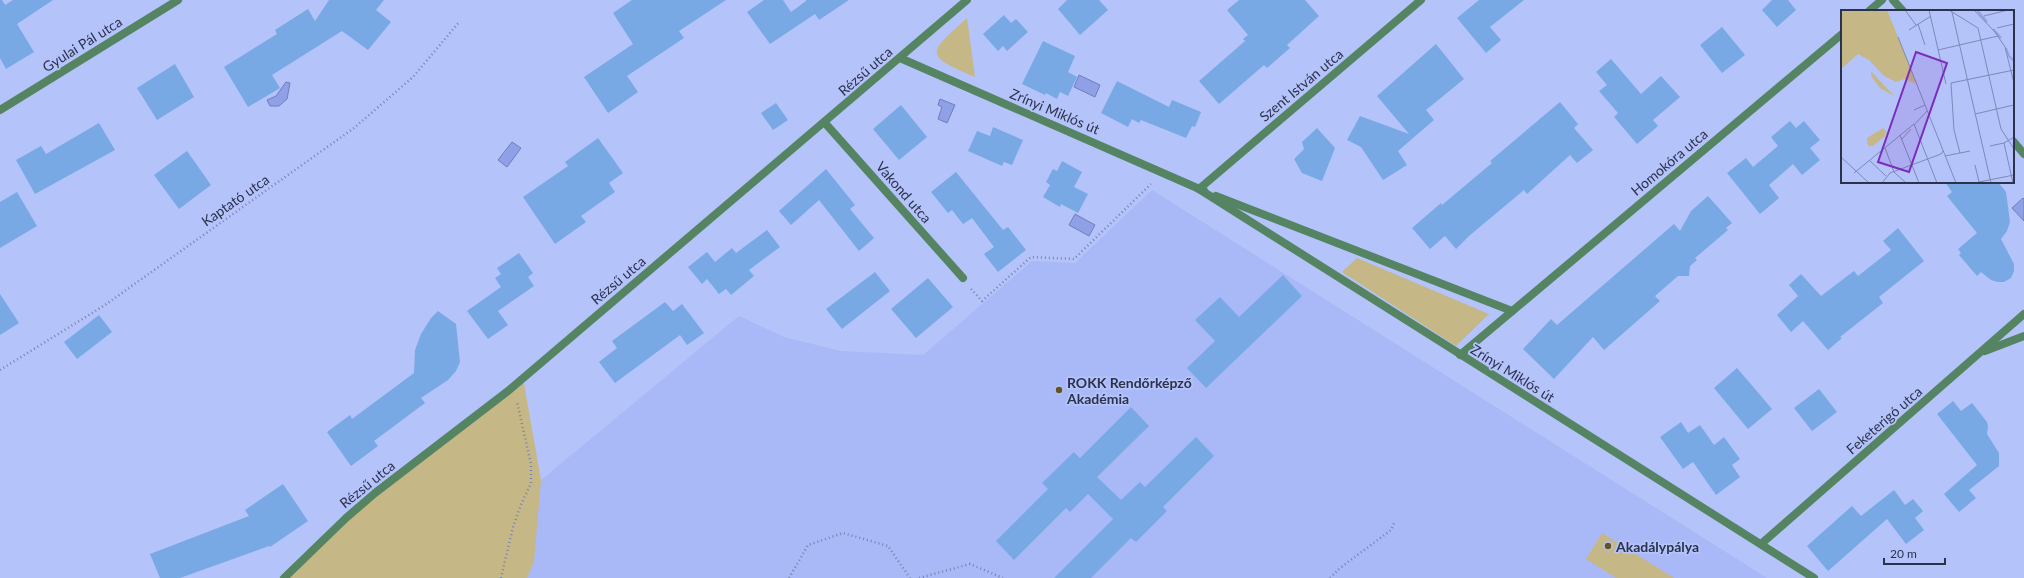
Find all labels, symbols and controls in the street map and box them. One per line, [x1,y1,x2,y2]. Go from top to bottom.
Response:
inset map [1841,10,2014,183]
street label: Gyulai Pál utca [39,13,125,75]
street label: Rézsű utca [835,43,895,99]
street label: Szent István utca [1256,45,1346,125]
street label: Zrínyi Miklós út [1008,85,1102,137]
street label: Homokóra utca [1627,125,1711,199]
street label: Vakond utca [873,158,935,226]
street label: Kaptató utca [198,170,272,230]
street label: Rézsű utca [587,252,649,308]
street label: Zrínyi Miklós út [1468,340,1558,406]
place label: ROKK Rendőrképző Akadémia [1066,374,1192,407]
street label: Feketerigó utca [1843,382,1925,457]
marker: ROKK Rendőrképző Akadémia [1054,385,1064,395]
street label: Rézsű utca [336,457,398,511]
place label: Akadálypálya [1615,538,1699,555]
scale bar [1884,540,1945,566]
marker: Akadálypálya [1603,541,1613,551]
text: 20 m [1890,546,1917,561]

